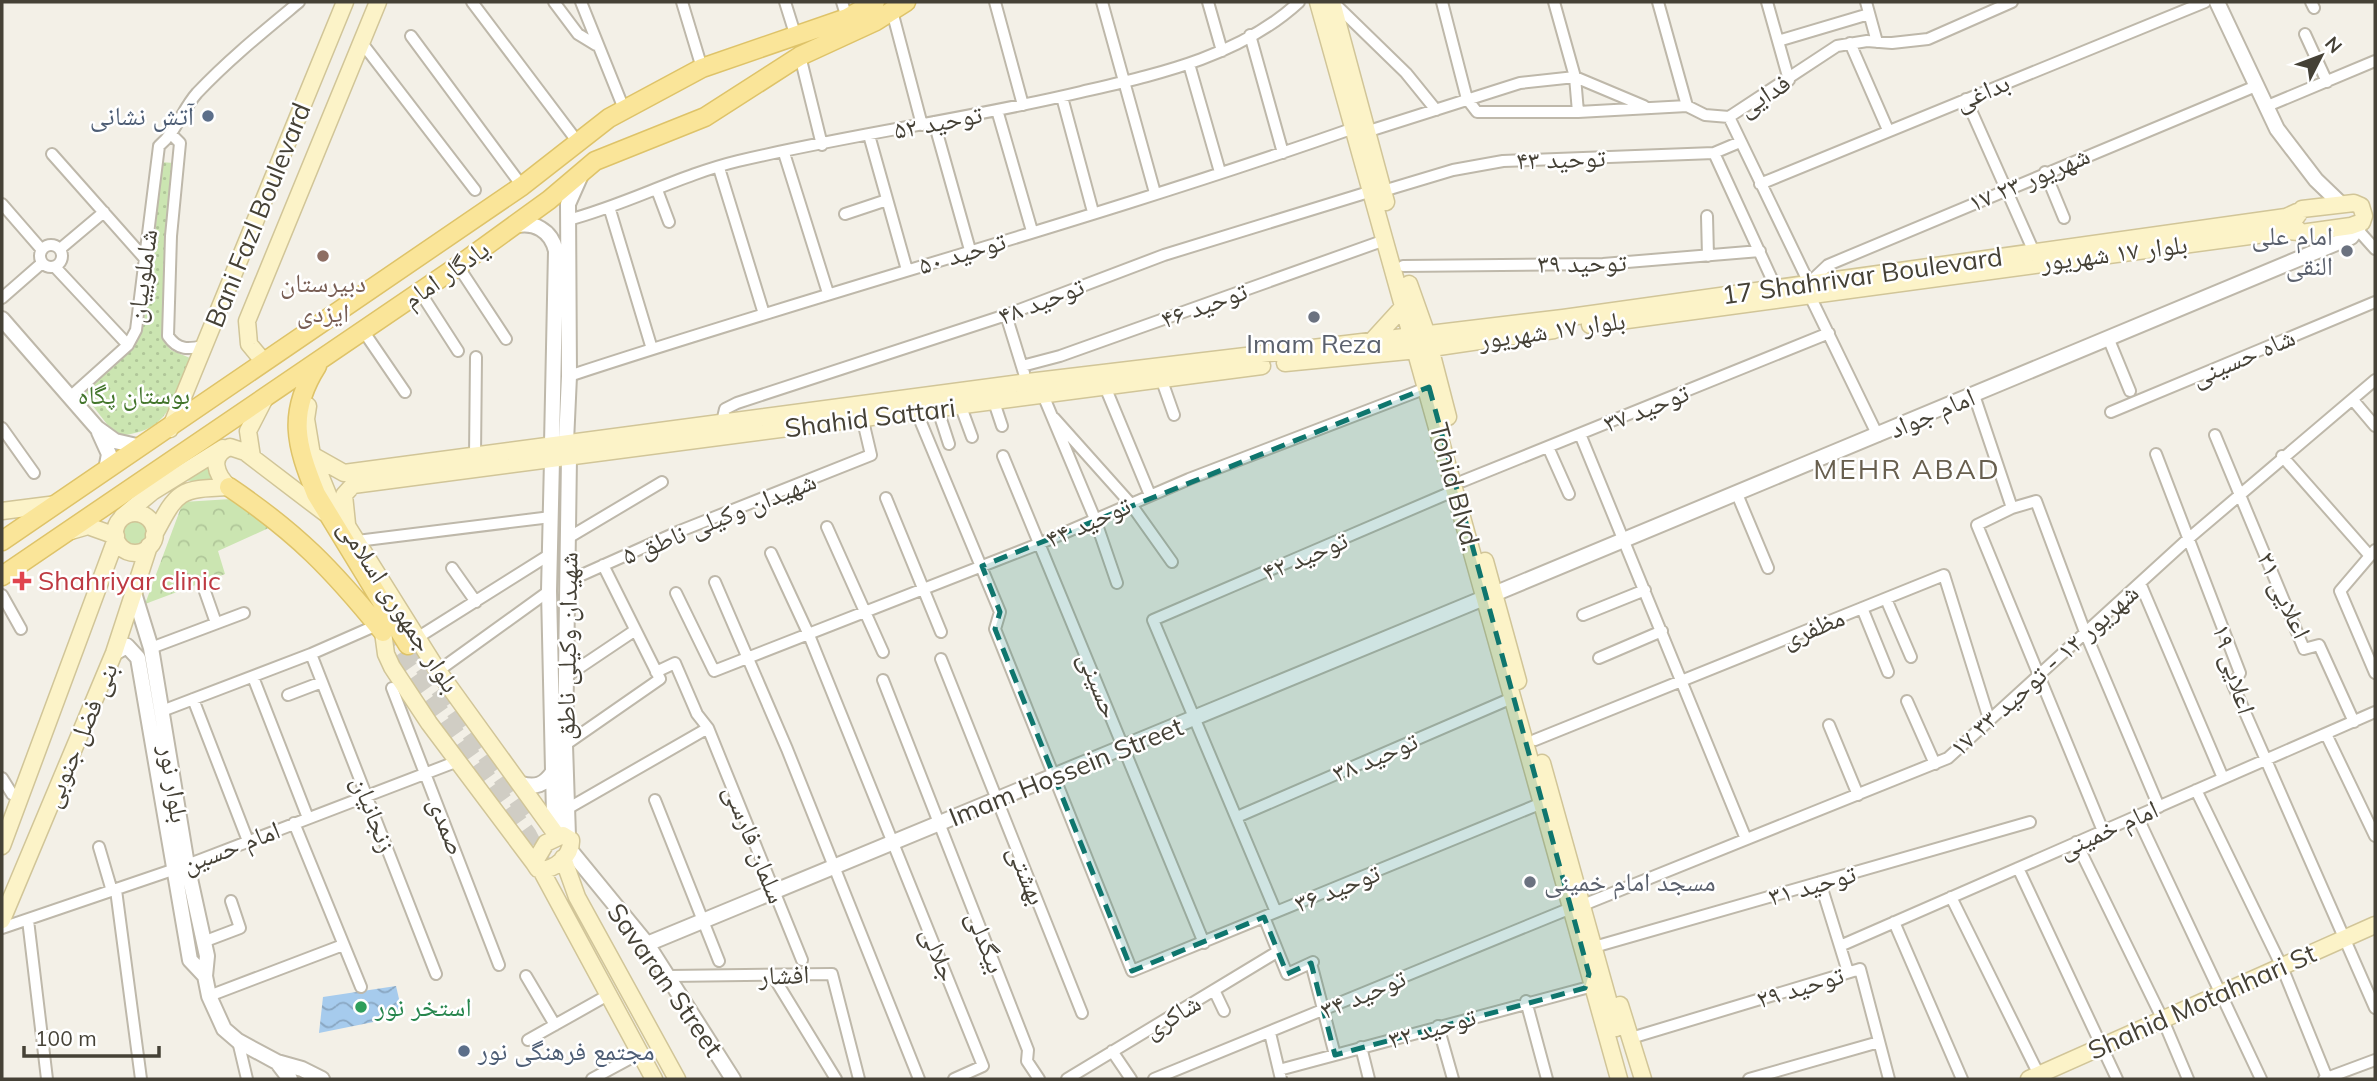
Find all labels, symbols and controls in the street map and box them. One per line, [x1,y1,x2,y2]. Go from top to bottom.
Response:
north arrow [2286,21,2356,91]
text: N [2320,31,2347,58]
street label: بداغی [1949,65,2014,118]
street label: فدایی [1731,66,1796,123]
street label: توحید ۵۲ [891,97,985,146]
street label: Bani Fazl Boulevard [197,98,318,332]
place label: آتش نشانی [90,99,195,132]
marker: آتش نشانی [200,108,216,124]
street label: ۱۷ شهریور ۲۳ [1963,138,2095,219]
street label: توحید ۴۳ [1516,140,1607,177]
place label: امام علی النقی [2252,219,2333,282]
street label: توحید ۵۰ [914,224,1010,281]
street label: شاملوییان [119,227,164,325]
street label: بلوار ۱۷ شهریور [2038,227,2189,278]
street label: یادگار امام [396,232,496,317]
street label: 17 Shahrivar Boulevard [1720,239,2004,312]
marker: امام علی النقی [2339,243,2355,259]
street label: توحید ۳۹ [1537,245,1627,280]
marker: دبیرستان ایزدی [315,248,331,264]
place label: دبیرستان ایزدی [280,266,366,329]
street label: توحید ۴۸ [993,269,1089,332]
street label: توحید ۴۶ [1156,274,1252,335]
street label: بلوار ۱۷ شهریور [1476,303,1627,356]
marker: Imam Reza [1306,309,1322,325]
street label: شاه حسینی [2186,320,2300,393]
place label: Imam Reza [1246,327,1382,360]
street label: توحید ۳۷ [1598,375,1694,440]
park label: بوستان پگاه [78,378,190,411]
street label: امام جواد [1884,380,1980,447]
street label: Shahid Sattari [783,391,957,444]
street label: Tohid Blvd. [1423,419,1488,555]
district label: MEHR ABAD [1813,451,2001,486]
street label: شهیدان وکیلی ناطق ۵ [617,464,821,571]
street label: توحید ۴۴ [1040,488,1136,555]
street label: بلوار جمهوری اسلامی [331,513,468,699]
street label: توحید ۴۲ [1257,523,1353,588]
street label: اعلایی ۲۱ [2250,546,2319,644]
street label: شهیدان وکیلی ناطق [548,552,585,740]
place label: Shahriyar clinic [38,564,221,597]
marker: Shahriyar clinic [12,571,32,591]
street label: ۱۷ شهریور ۱۲ - توحید ۳۳ [1942,576,2145,763]
street label: مظفری [1777,600,1849,655]
street label: اعلایی ۱۹ [2205,620,2264,718]
street label: حسینی [1071,647,1128,723]
street label: بنی فضل جنوبی [34,657,125,812]
street label: Imam Hossein Street [944,709,1188,834]
street label: توحید ۳۸ [1327,724,1423,789]
street label: بلوار نور [152,742,197,825]
street label: زنجانیان [345,771,404,857]
street label: سلمان فارسی [717,780,794,908]
street label: صمدی [421,792,474,860]
street label: امام خمینی [2053,792,2164,867]
street label: امام حسین [177,813,285,882]
street label: بهشتی [1001,840,1054,910]
street label: توحید ۳۶ [1289,855,1385,920]
street label: توحید ۳۱ [1764,856,1860,913]
place label: مسجد امام خمینی [1544,865,1716,900]
marker: مسجد امام خمینی [1522,874,1538,890]
street label: Savaran Street [600,897,730,1063]
street label: بیگدلی [960,906,1013,978]
street label: جلالی [914,922,965,986]
street label: Shahid Motahhari St [2083,936,2321,1067]
street label: افشار [757,957,810,992]
street label: توحید ۲۹ [1752,958,1848,1015]
street label: توحید ۳۴ [1315,961,1411,1026]
street label: شاکری [1137,986,1206,1045]
place label: استخر نور [374,990,472,1023]
marker: استخر نور [353,999,369,1015]
street label: توحید ۳۲ [1384,999,1480,1056]
scale bar [24,1014,159,1058]
text: 100 m [35,1025,97,1051]
place label: مجتمع فرهنگی نور [477,1034,655,1068]
marker: مجتمع فرهنگی نور [456,1043,472,1059]

